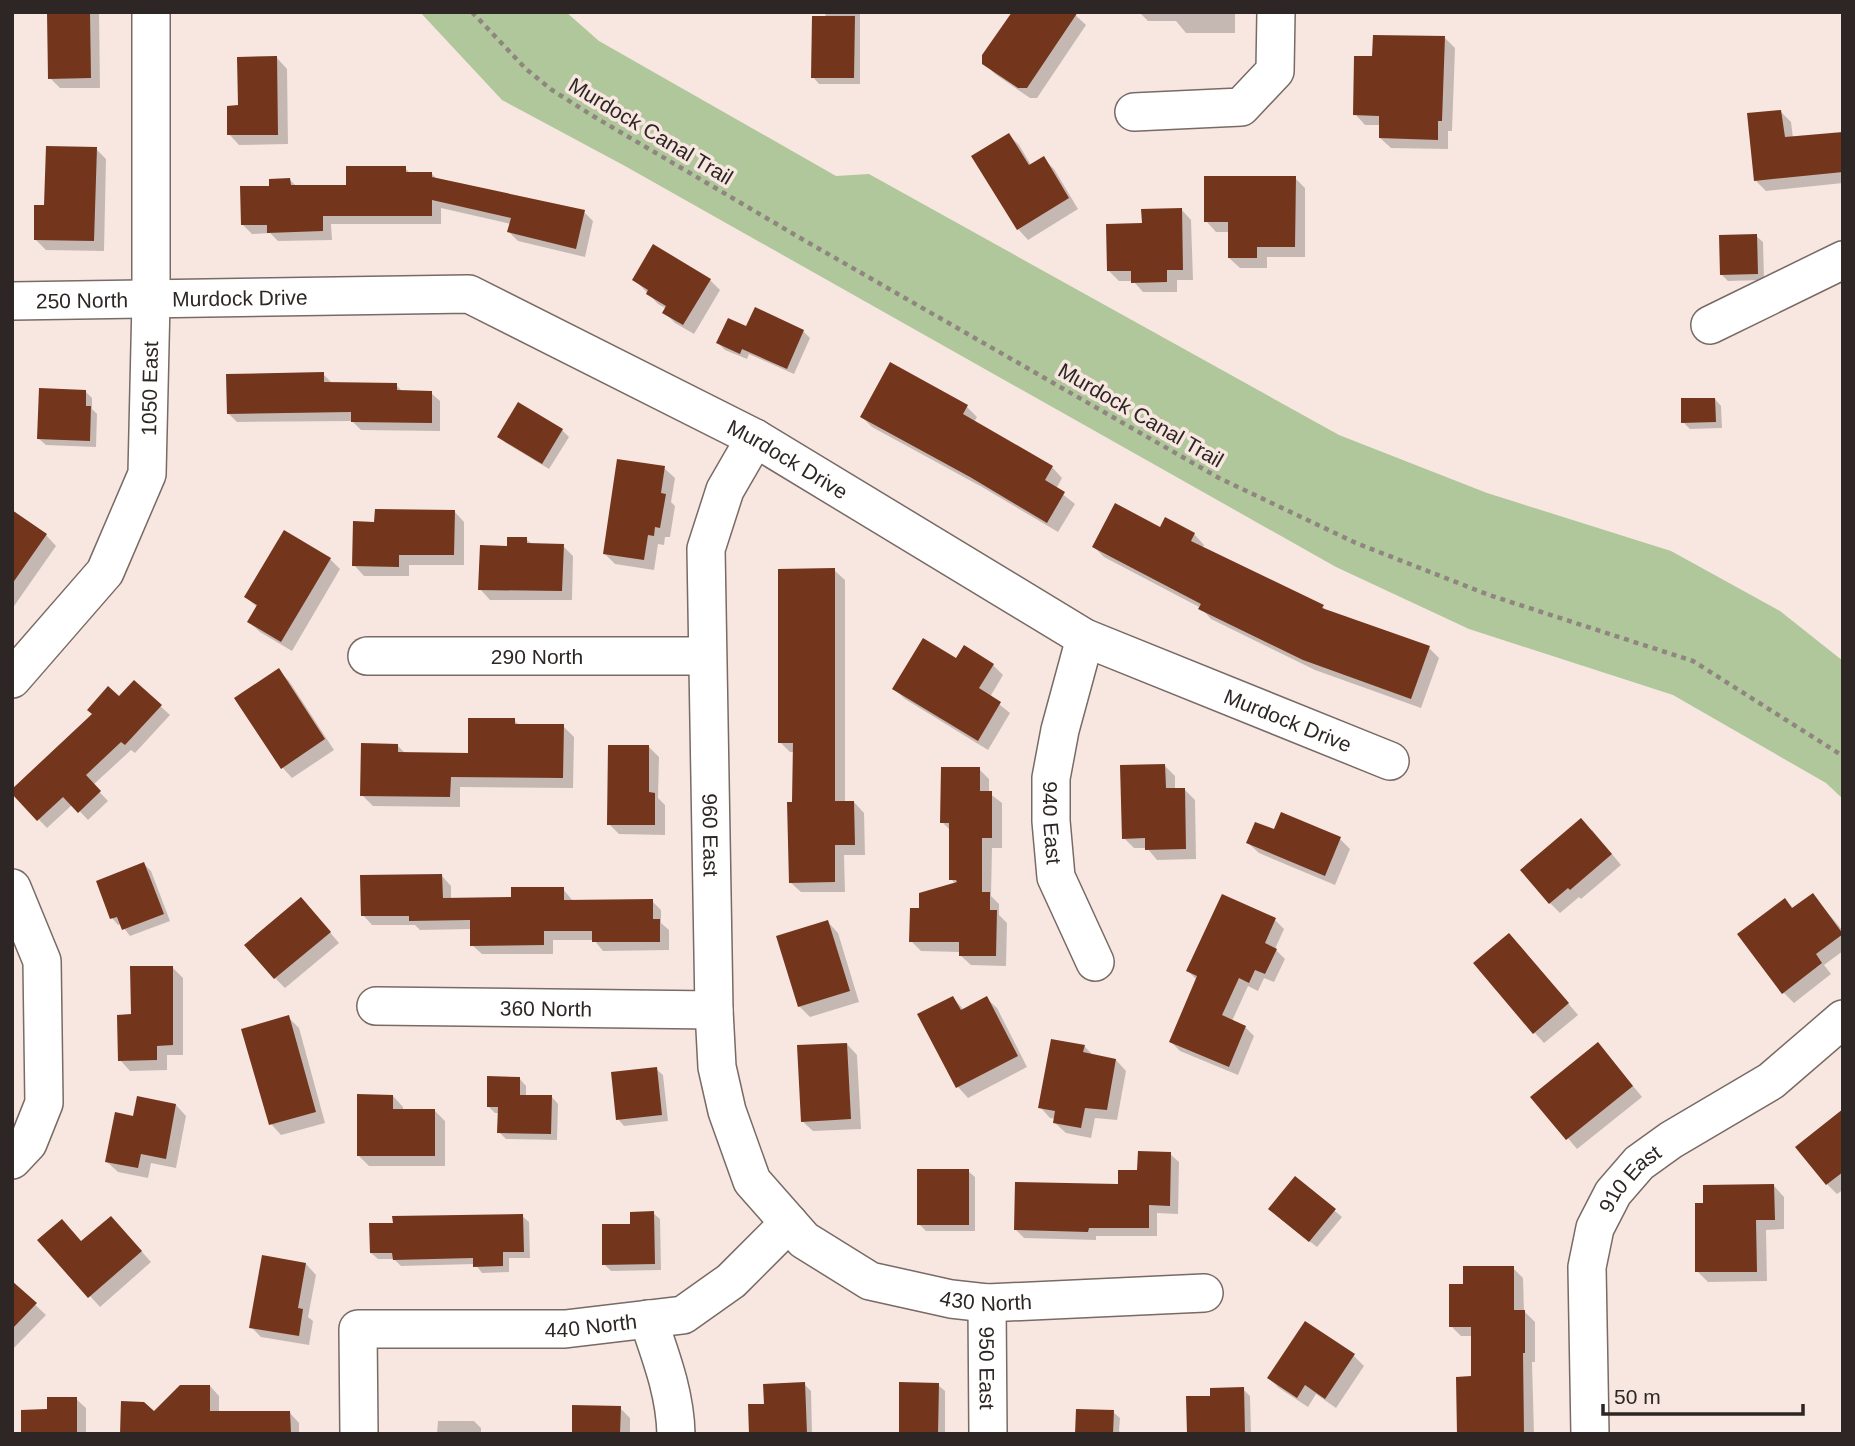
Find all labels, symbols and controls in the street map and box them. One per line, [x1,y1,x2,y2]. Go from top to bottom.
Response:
street label: Murdock Canal Trail [565,73,737,189]
street label: Murdock Drive [172,285,308,310]
street label: 250 North [36,288,128,312]
street label: 1050 East [136,341,162,436]
street label: Murdock Canal Trail [1054,358,1228,472]
street label: Murdock Drive [724,415,852,503]
street label: 290 North [491,645,583,668]
street label: Murdock Drive [1221,684,1355,756]
street label: 940 East [1040,781,1066,865]
street label: 960 East [699,793,723,877]
street label: 360 North [500,996,592,1020]
street label: 910 East [1594,1140,1665,1216]
street label: 430 North [938,1285,1032,1315]
street label: 440 North [545,1309,638,1341]
street label: 950 East [976,1326,999,1410]
scale bar [1603,1372,1802,1416]
text: 50 m [1614,1385,1661,1408]

